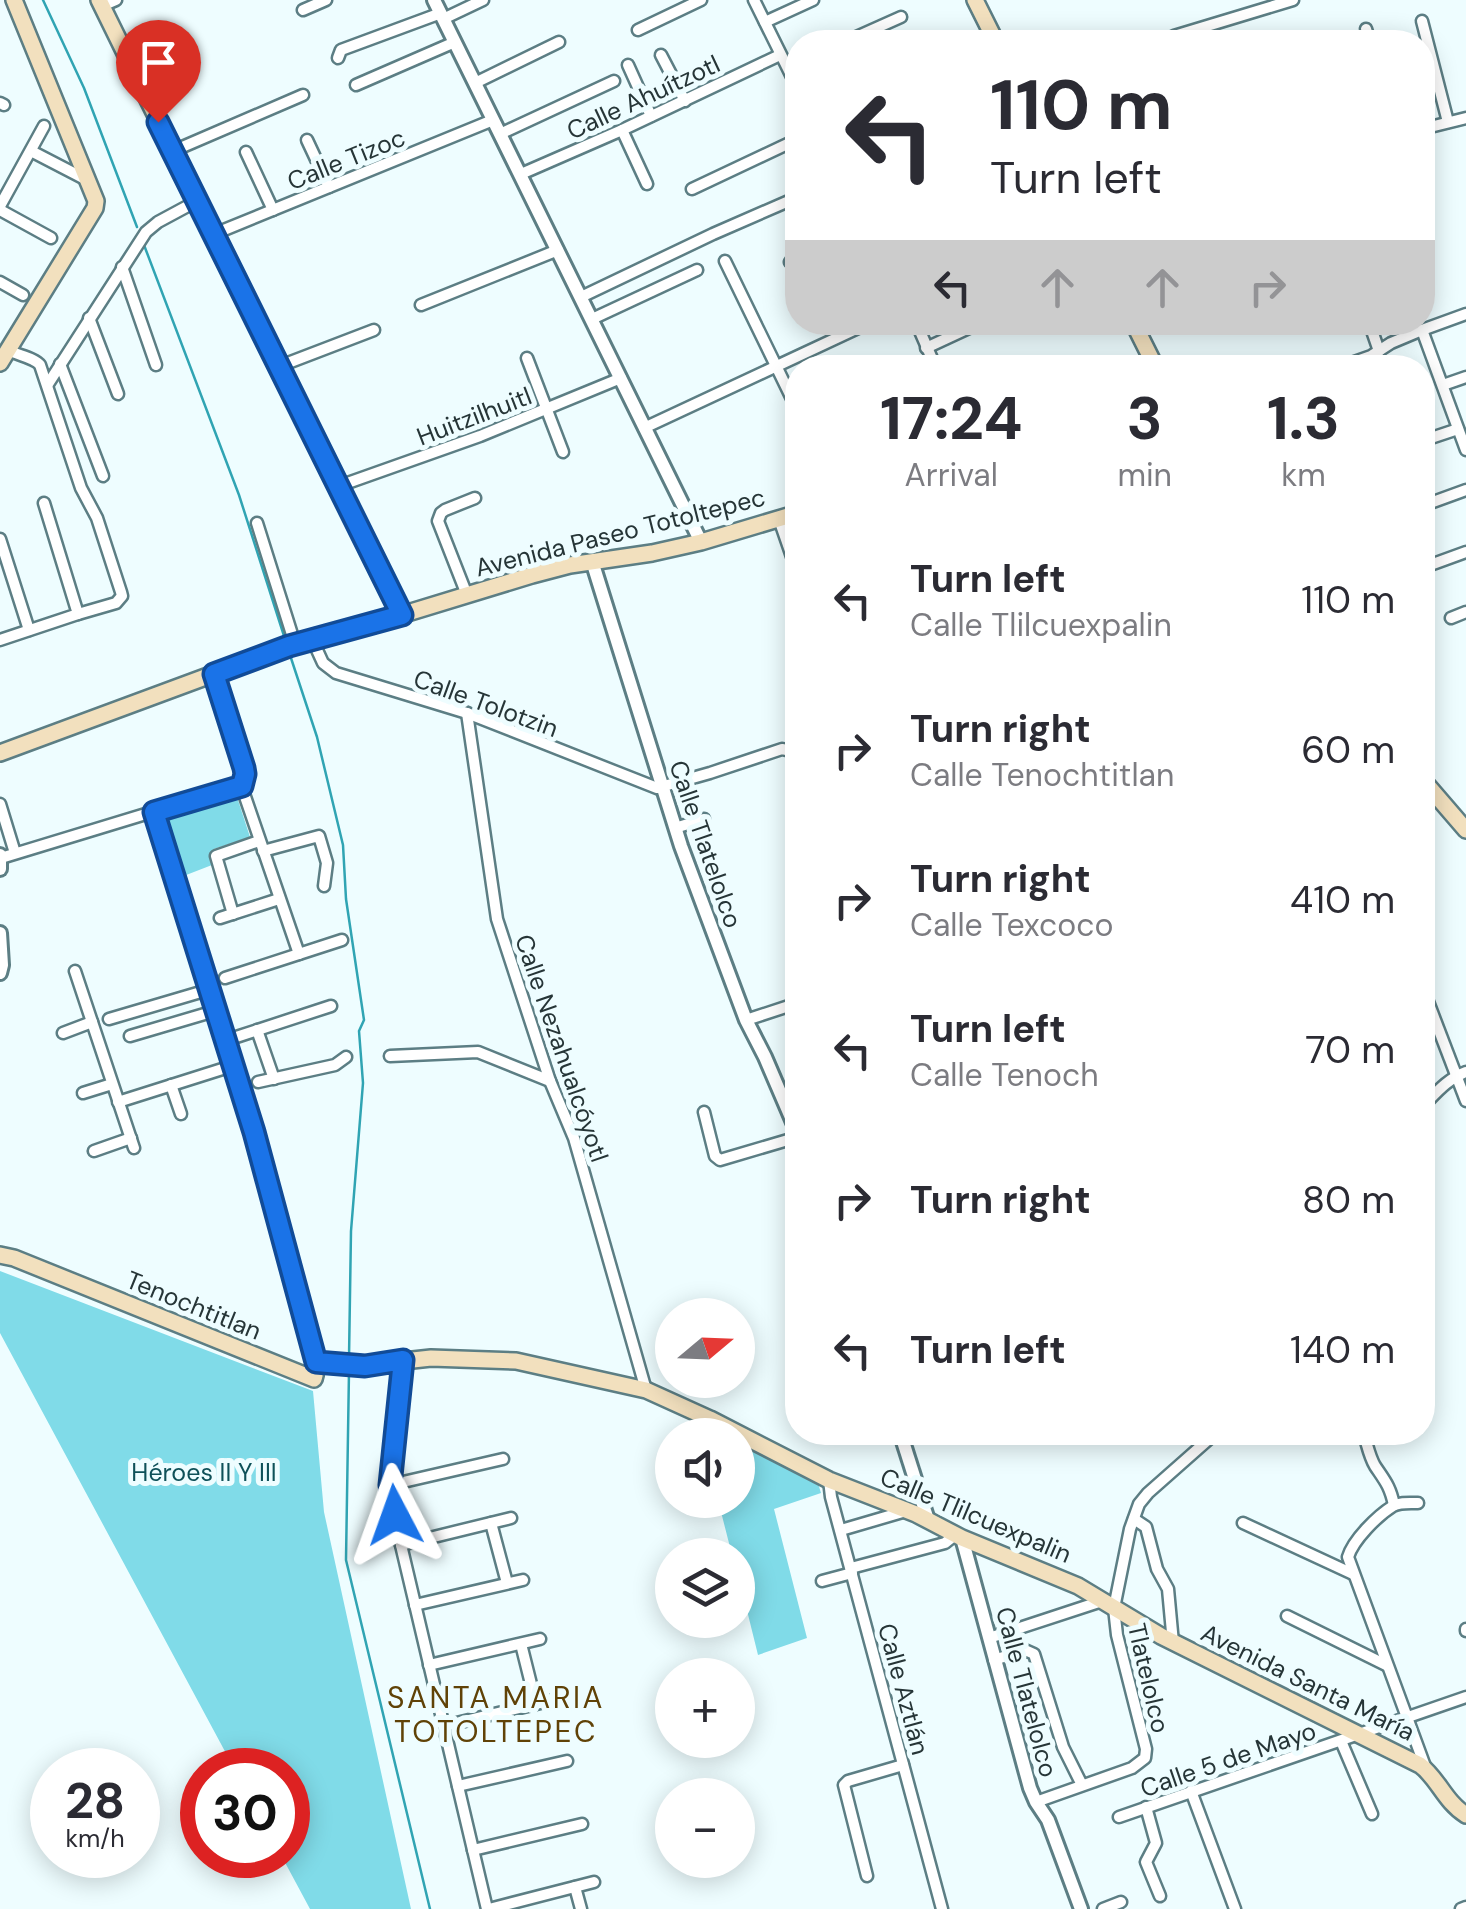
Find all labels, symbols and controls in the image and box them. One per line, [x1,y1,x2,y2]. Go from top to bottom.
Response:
pin [116,20,201,123]
icon: arrive [131,35,186,90]
street label: Calle Ahuítzotl [561,48,725,147]
text: 110 m [990,60,1173,151]
icon: left [825,70,955,200]
street label: Calle Tizoc [282,121,410,198]
text: Turn left [990,148,1162,207]
icon: left [925,260,980,315]
icon: ahead [1030,260,1085,315]
icon: ahead [1135,260,1190,315]
icon: right [1240,260,1295,315]
text: 17:24 [880,379,1022,458]
text: 3 [1127,379,1163,458]
text: 1.3 [1267,379,1340,458]
street label: Huitzilhuitl [412,380,536,453]
text: Arrival [905,454,998,496]
text: min [1117,454,1172,496]
text: km [1281,454,1326,496]
street label: Avenida Paseo Totoltepec [472,480,769,585]
text: Turn left [910,554,1066,604]
icon: left [825,573,880,628]
text: 110 m [1301,575,1395,625]
text: Calle Tlilcuexpalin [910,604,1172,646]
street label: Calle Tolotzin [409,662,563,745]
text: Turn right [910,704,1091,754]
icon: right [825,723,880,778]
text: 60 m [1301,725,1395,775]
text: Calle Tenochtitlan [910,754,1174,796]
street label: Calle Tlatelolco [661,756,750,932]
text: Turn right [910,854,1091,904]
icon: right [825,873,880,928]
text: 410 m [1290,875,1395,925]
text: Calle Texcoco [910,904,1114,946]
street label: Calle Nezahualcóyotl [507,930,616,1166]
text: Turn left [910,1004,1066,1054]
icon: left [825,1023,880,1078]
text: 70 m [1305,1025,1395,1075]
text: Calle Tenoch [910,1054,1099,1096]
icon: right [825,1173,880,1228]
text: Turn right [910,1175,1091,1225]
text: 80 m [1302,1175,1395,1225]
street label: Tenochtitlan [121,1263,266,1348]
north arrow [655,1298,755,1398]
map controls [655,1298,755,1878]
icon: left [825,1323,880,1378]
text: Turn left [910,1325,1066,1375]
text: 140 m [1290,1325,1395,1375]
button: sound [655,1418,755,1518]
park label: Héroes II Y III [131,1456,277,1489]
street label: Calle Tlilcuexpalin [875,1460,1076,1571]
position arrow [343,1463,447,1567]
button: layers [655,1538,755,1638]
street label: Calle Tlatelolco [988,1603,1065,1781]
street label: Avenida Santa María [1195,1616,1420,1749]
street label: Calle Aztlán [870,1620,937,1759]
street label: Tlatelolco [1120,1620,1177,1736]
button: + [655,1658,755,1758]
district label: SANTA MARIA TOTOLTEPEC [387,1678,605,1751]
street label: Calle 5 de Mayo [1136,1714,1320,1805]
speed limit sign: 30 [180,1748,310,1878]
text: 28 [65,1768,125,1834]
button: − [655,1778,755,1878]
text: km/h [65,1822,125,1855]

